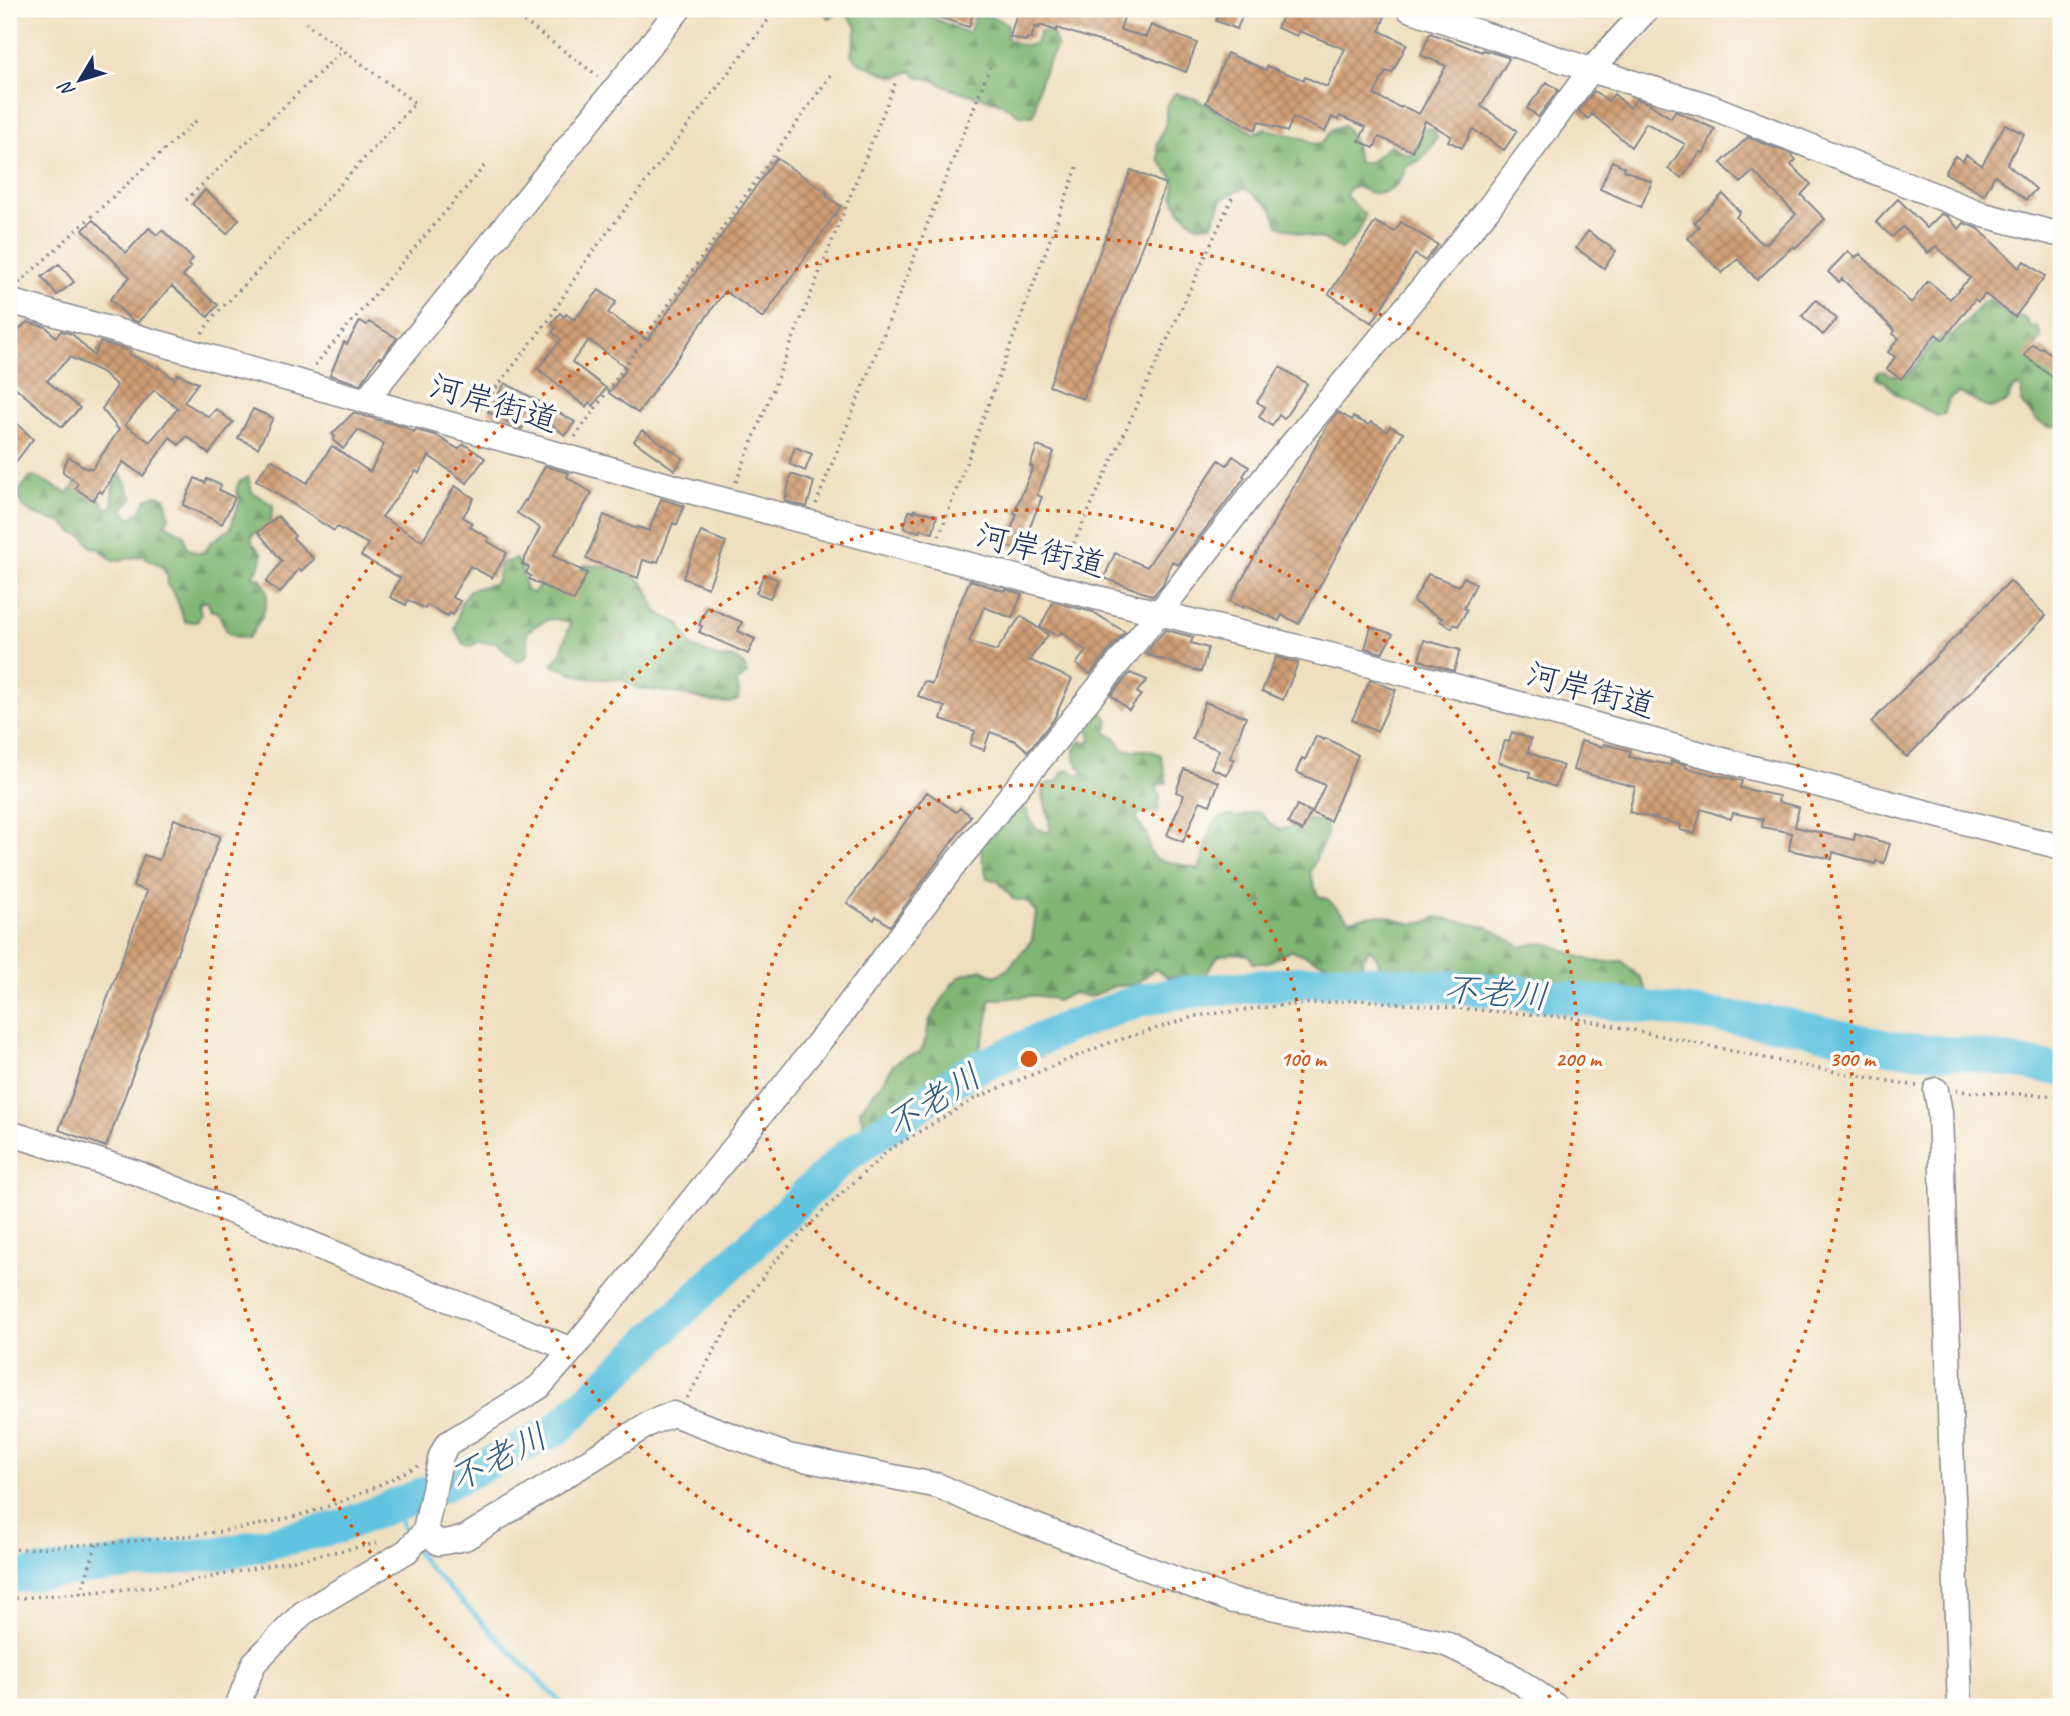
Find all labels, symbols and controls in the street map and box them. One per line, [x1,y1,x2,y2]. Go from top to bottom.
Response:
north arrow [46,46,116,116]
text: N [52,75,80,102]
street label: 河岸街道 [424,365,563,441]
street label: 河岸街道 [972,514,1110,586]
street label: 河岸街道 [1522,653,1660,727]
water label: 不老川 [1442,966,1550,1019]
text: 100 m [1280,1046,1328,1072]
text: 200 m [1555,1046,1603,1072]
text: 300 m [1829,1046,1877,1072]
centre of rings [1017,1047,1041,1071]
water label: 不老川 [877,1054,990,1147]
water label: 不老川 [441,1414,555,1501]

